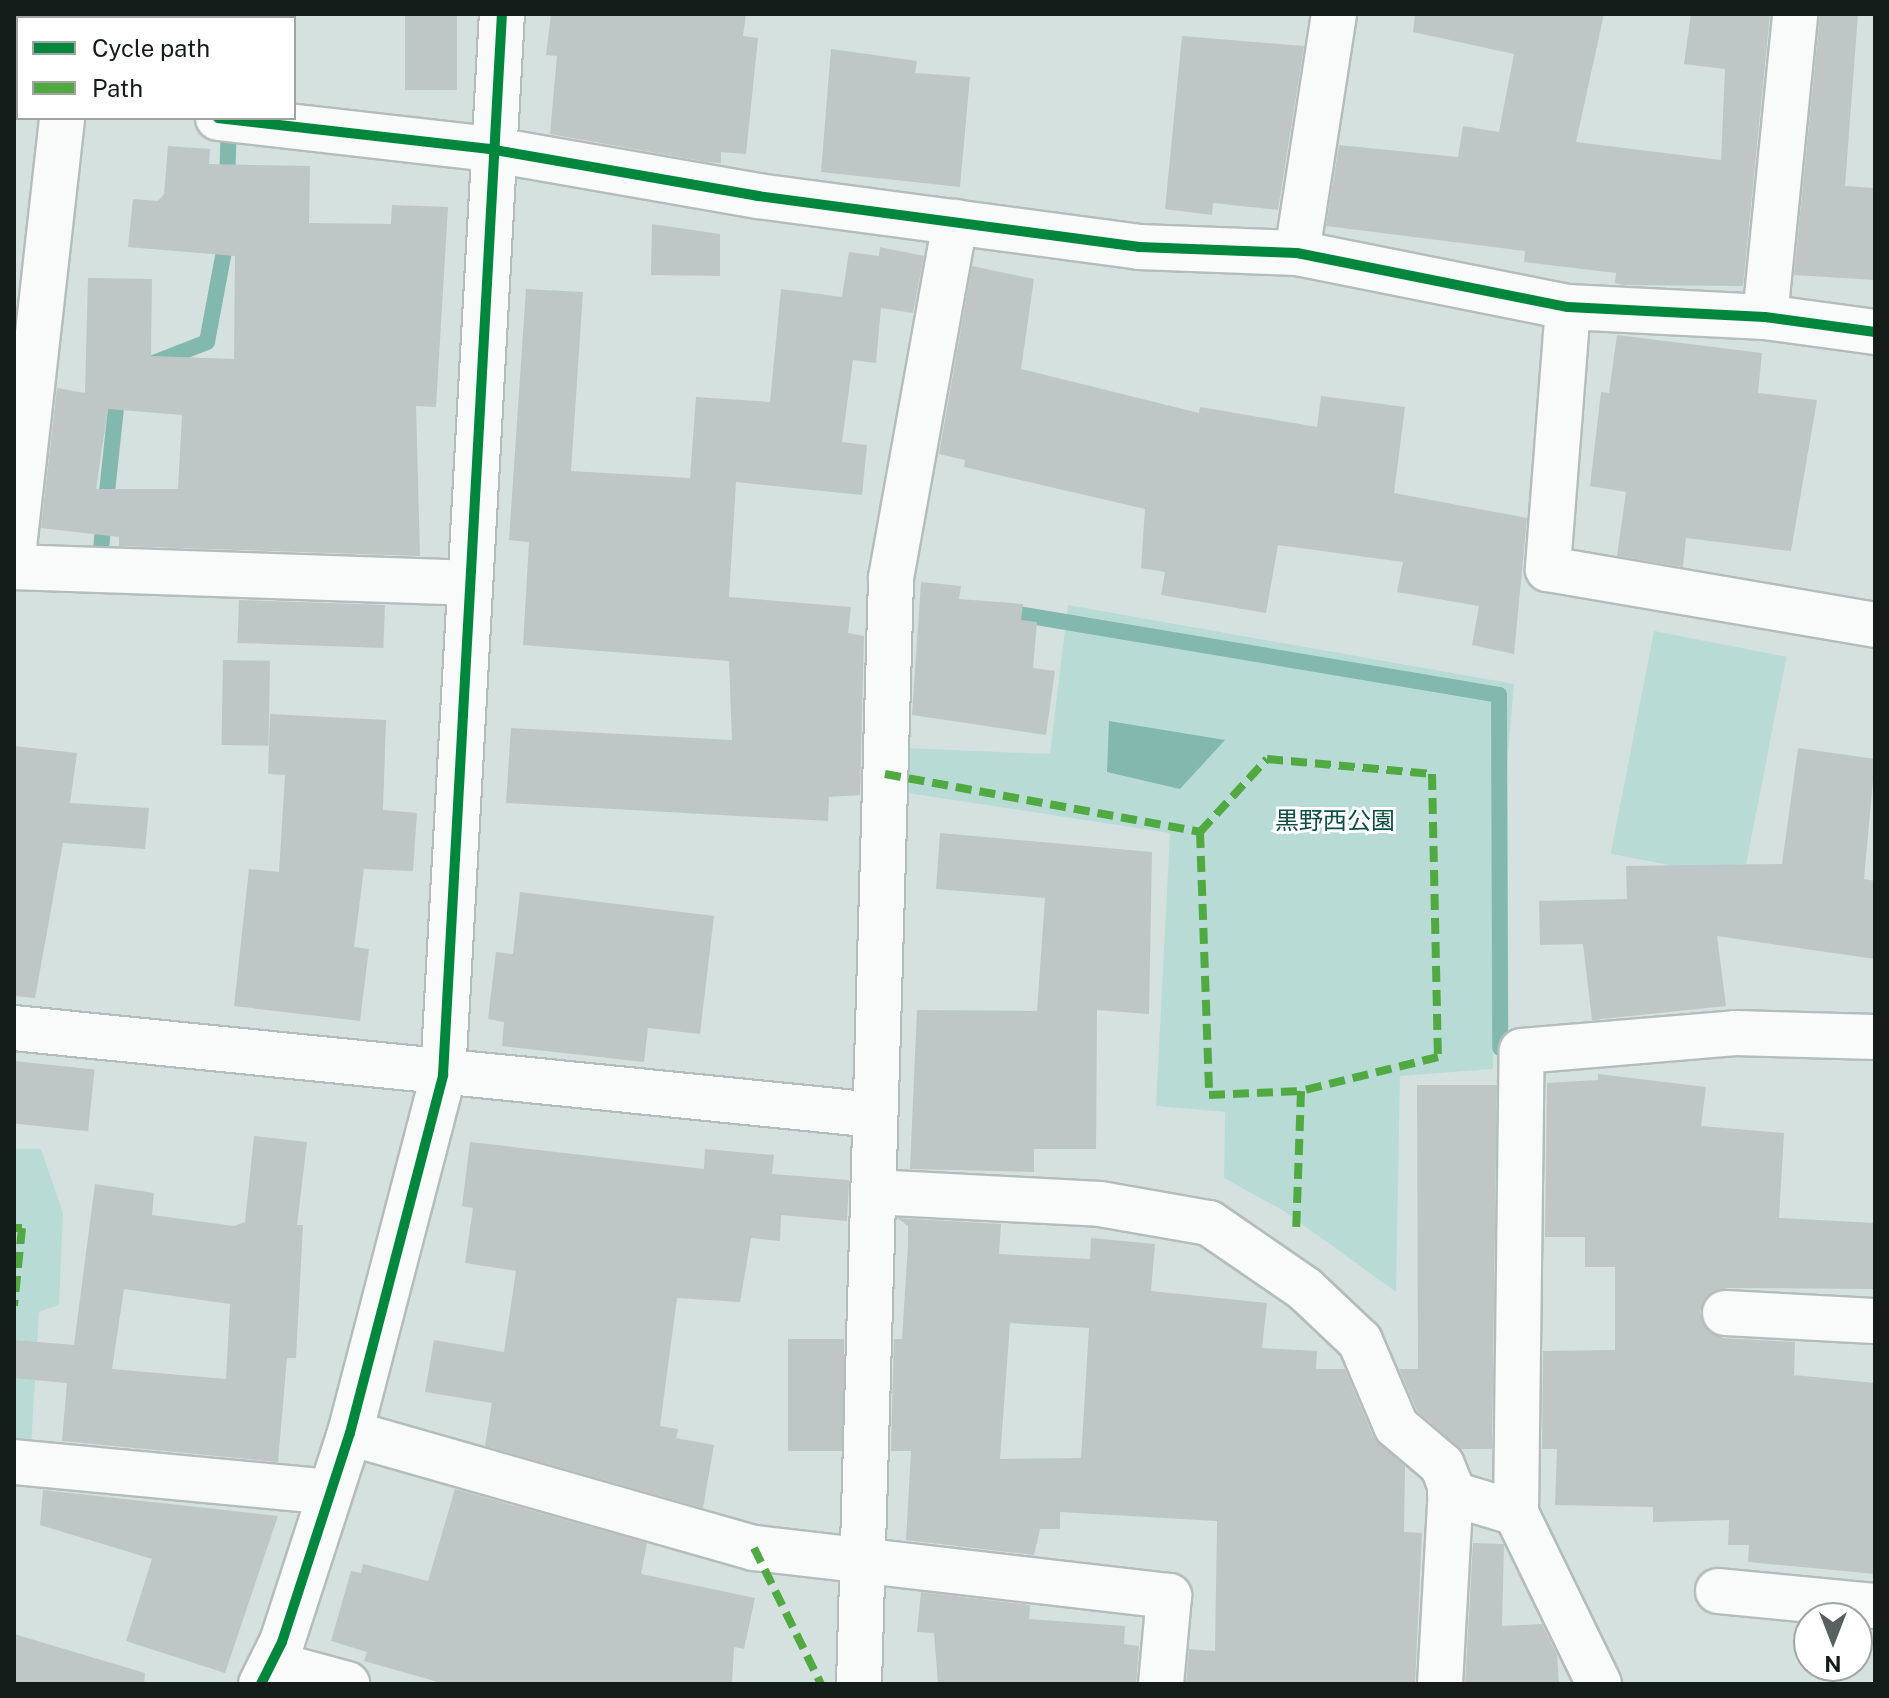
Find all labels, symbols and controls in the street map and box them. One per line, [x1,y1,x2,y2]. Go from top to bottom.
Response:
legend [16,16,296,120]
text: Cycle path [92,34,210,62]
text: Path [92,74,143,102]
park label: 黒野西公園 [1275,807,1395,835]
north arrow [1793,1602,1873,1682]
text: N [1824,1651,1842,1677]

